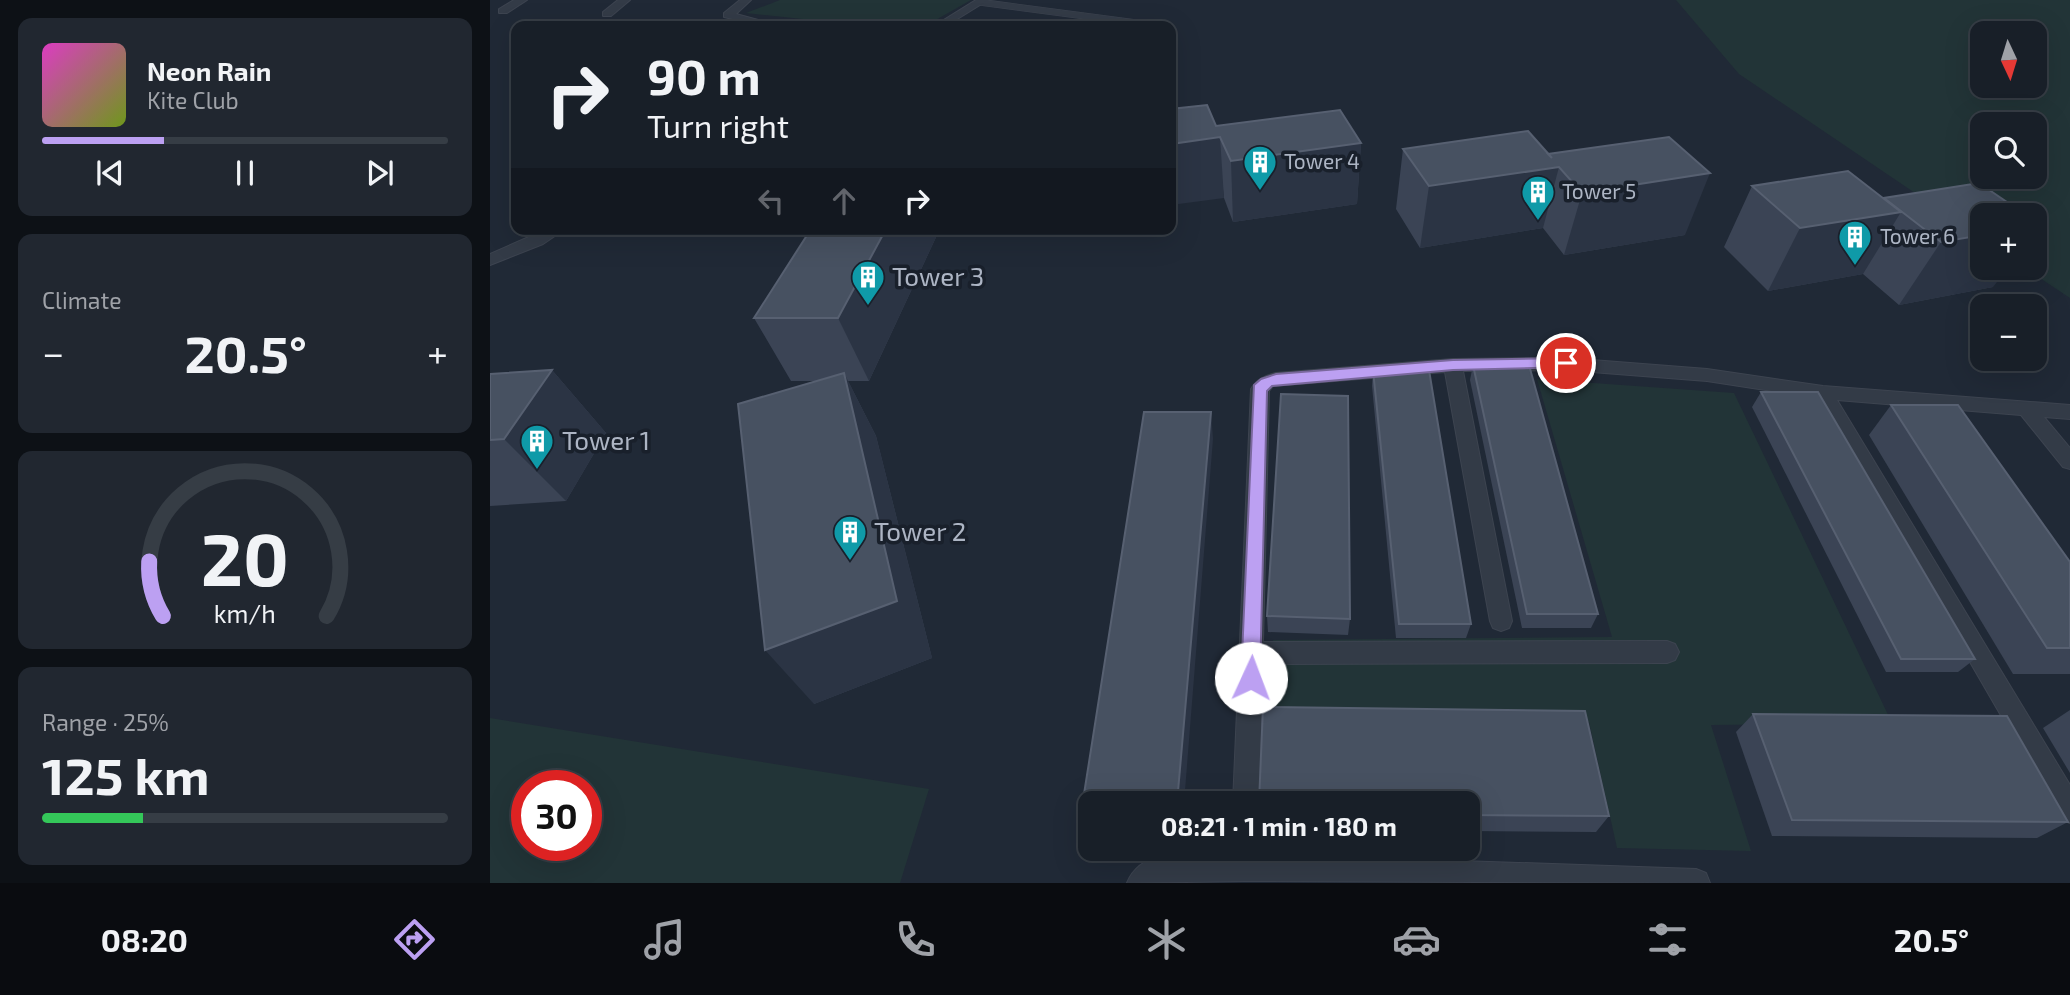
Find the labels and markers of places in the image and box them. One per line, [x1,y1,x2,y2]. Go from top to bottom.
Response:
building icon: Tower 4 [1241,143,1279,192]
place label: Tower 4 [1284,148,1360,173]
building icon: Tower 5 [1519,173,1557,222]
place label: Tower 5 [1562,178,1636,203]
building icon: Tower 6 [1836,218,1874,267]
place label: Tower 6 [1880,223,1955,248]
building icon: Tower 3 [849,258,887,307]
place label: Tower 3 [892,260,984,291]
pin [1536,333,1596,393]
building icon: Tower 1 [518,422,556,471]
place label: Tower 1 [562,424,650,455]
building icon: Tower 2 [831,513,869,562]
place label: Tower 2 [874,515,966,546]

